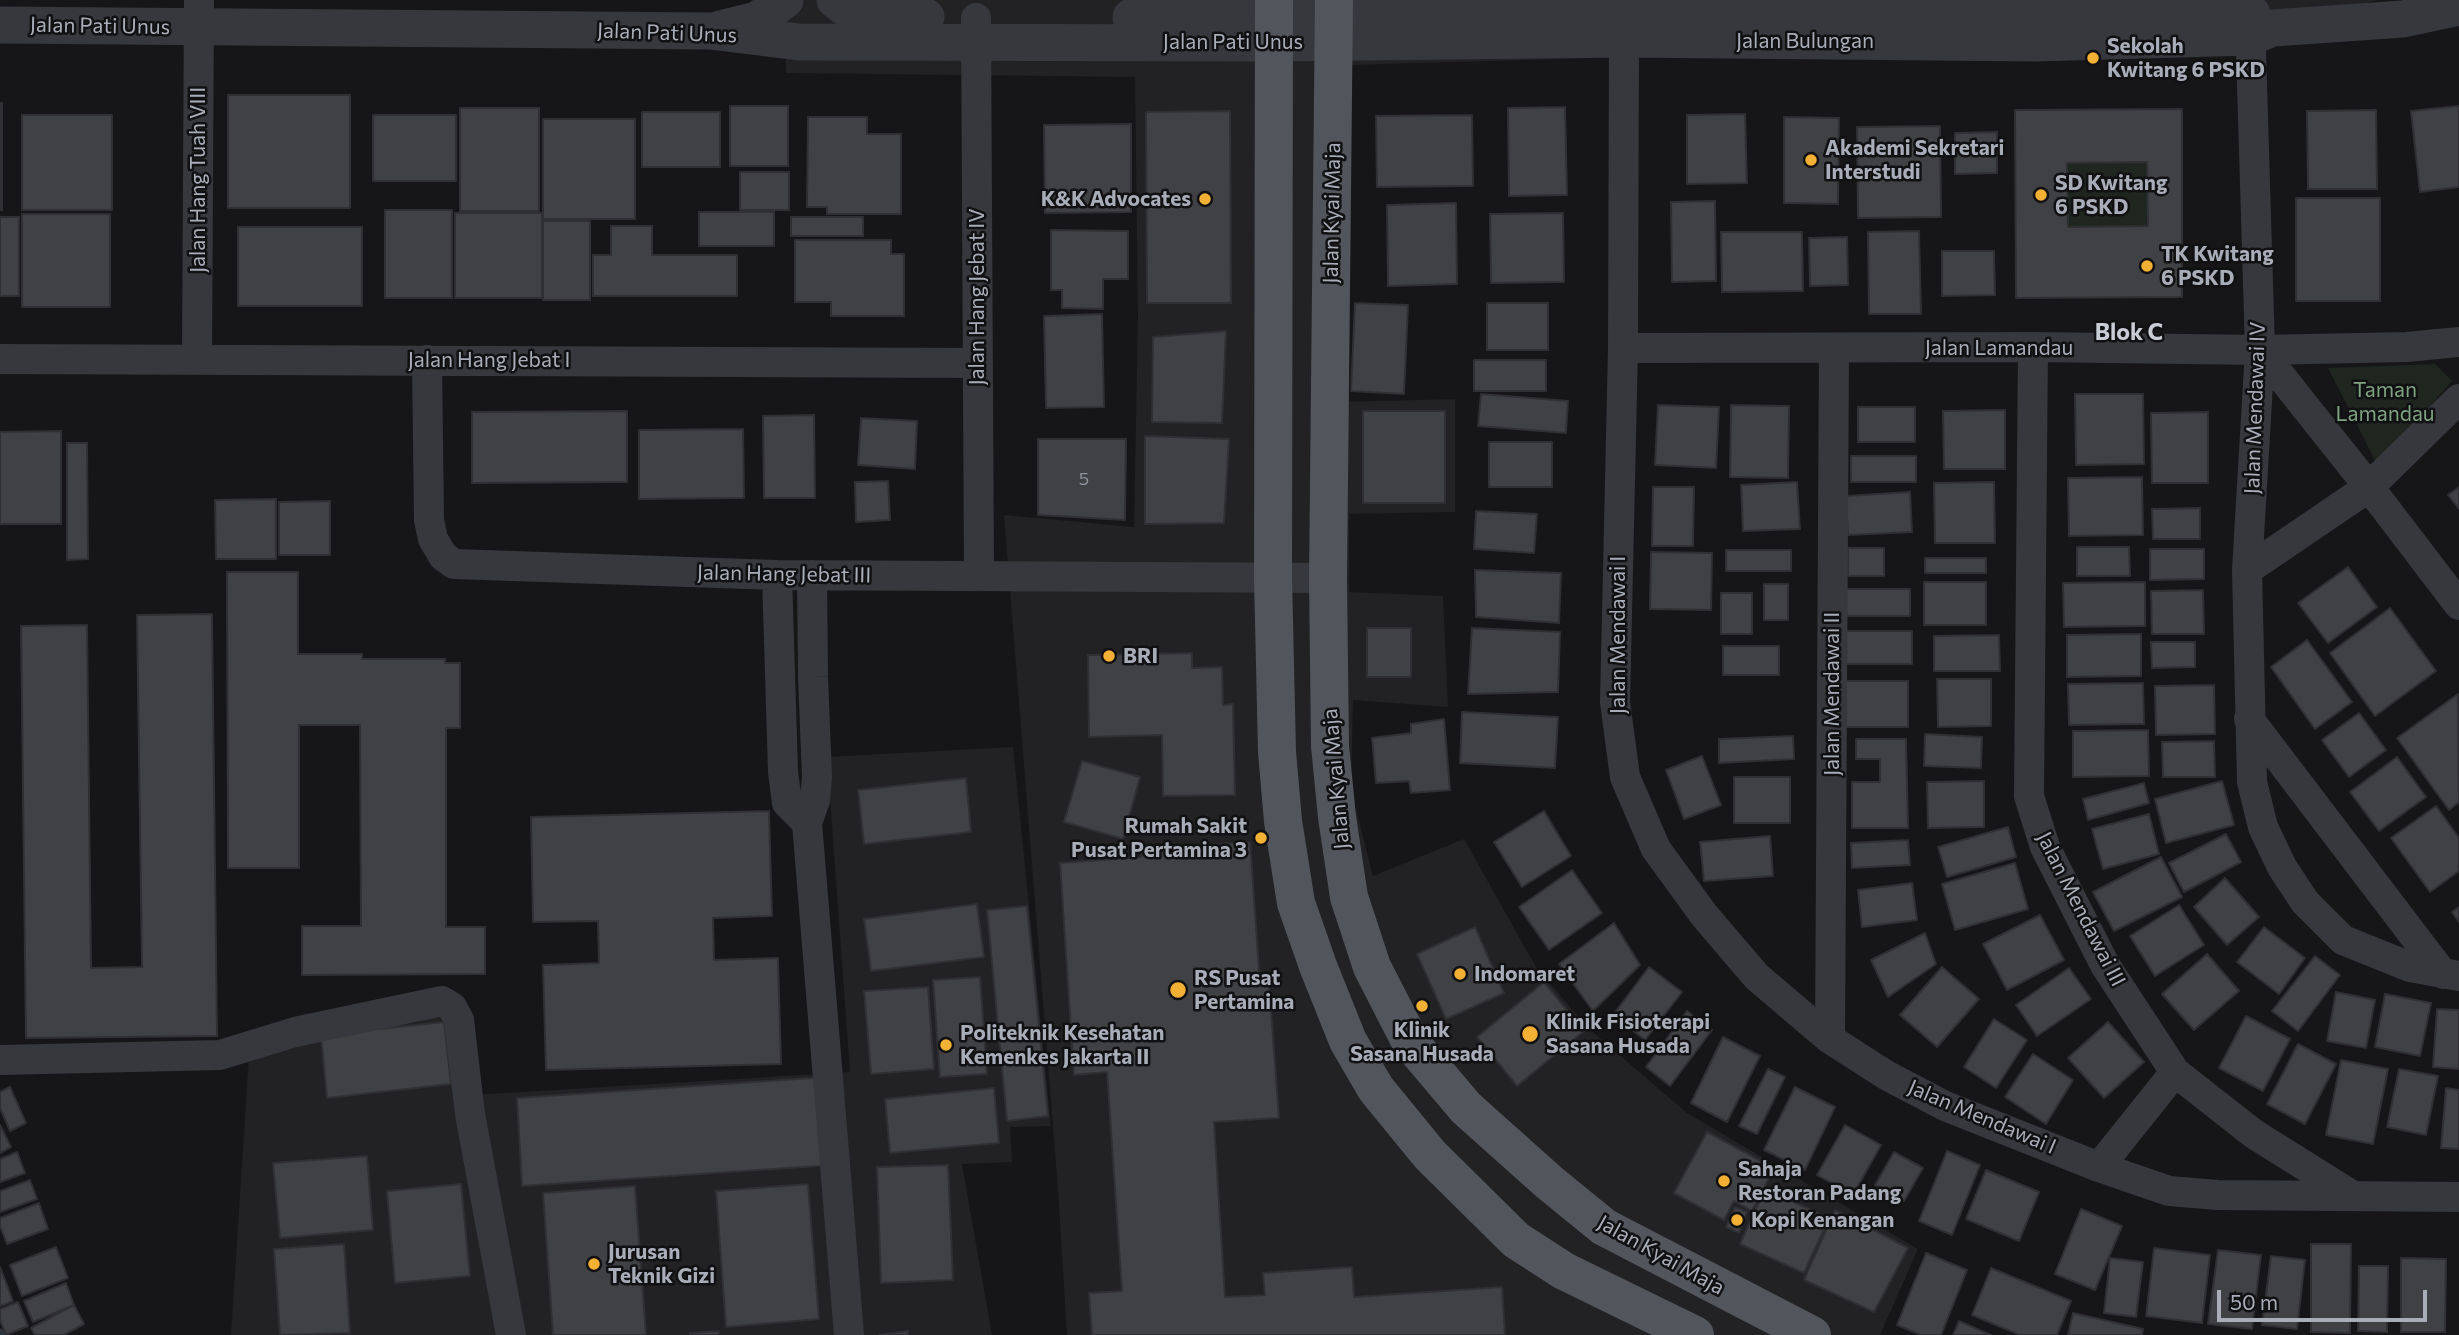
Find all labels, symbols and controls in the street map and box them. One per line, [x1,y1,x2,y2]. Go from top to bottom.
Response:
street label: Jalan Pati Unus [30,12,170,40]
street label: Jalan Pati Unus [596,18,738,48]
street label: Jalan Bulungan [1736,28,1874,54]
street label: Jalan Pati Unus [1163,29,1303,55]
place label: Sekolah Kwitang 6 PSKD [2107,33,2265,83]
marker: Sekolah Kwitang 6 PSKD [2085,50,2101,66]
street label: Jalan Hang Tuah VIII [185,87,211,273]
place label: Akademi Sekretari Interstudi [1825,135,2004,185]
street label: Jalan Kyai Maja [1318,142,1346,284]
marker: Akademi Sekretari Interstudi [1803,152,1819,168]
place label: SD Kwitang 6 PSKD [2055,170,2168,220]
place label: K&K Advocates [1041,186,1191,212]
marker: SD Kwitang 6 PSKD [2033,187,2049,203]
marker: K&K Advocates [1197,191,1213,207]
street label: Jalan Hang Jebat IV [964,208,990,386]
place label: TK Kwitang 6 PSKD [2161,241,2274,291]
marker: TK Kwitang 6 PSKD [2139,258,2155,274]
district label: Blok C [2095,318,2163,346]
street label: Jalan Mendawai IV [2239,321,2271,495]
street label: Jalan Lamandau [1925,335,2073,361]
street label: Jalan Hang Jebat I [408,347,570,373]
park label: Taman Lamandau [2335,377,2435,427]
house number: 5 [1079,468,1089,490]
street label: Jalan Mendawai I [1605,556,1631,714]
street label: Jalan Hang Jebat III [697,560,871,588]
street label: Jalan Mendawai II [1819,612,1845,776]
place label: BRI [1123,643,1158,669]
marker: BRI [1101,648,1117,664]
street label: Jalan Kyai Maja [1317,708,1355,850]
place label: Rumah Sakit Pusat Pertamina 3 [1071,813,1247,863]
street label: Jalan Mendawai III [2031,827,2131,991]
marker: Rumah Sakit Pusat Pertamina 3 [1253,830,1269,846]
place label: Indomaret [1474,961,1575,987]
place label: RS Pusat Pertamina [1194,965,1294,1015]
marker: Indomaret [1452,966,1468,982]
marker: RS Pusat Pertamina [1168,980,1188,1000]
marker: Klinik Sasana Husada [1414,998,1430,1014]
place label: Klinik Fisioterapi Sasana Husada [1546,1009,1710,1059]
place label: Klinik Sasana Husada [1350,1017,1494,1067]
place label: Politeknik Kesehatan Kemenkes Jakarta II [960,1020,1164,1070]
marker: Klinik Fisioterapi Sasana Husada [1520,1024,1540,1044]
marker: Politeknik Kesehatan Kemenkes Jakarta II [938,1037,954,1053]
street label: Jalan Mendawai I [1904,1074,2060,1160]
place label: Sahaja Restoran Padang [1738,1156,1901,1206]
marker: Sahaja Restoran Padang [1716,1173,1732,1189]
place label: Kopi Kenangan [1751,1207,1894,1233]
street label: Jalan Kyai Maja [1593,1210,1729,1300]
marker: Kopi Kenangan [1729,1212,1745,1228]
place label: Jurusan Teknik Gizi [608,1239,715,1289]
marker: Jurusan Teknik Gizi [586,1256,602,1272]
scale bar [2221,1276,2431,1320]
text: 50 m [2230,1289,2278,1314]

